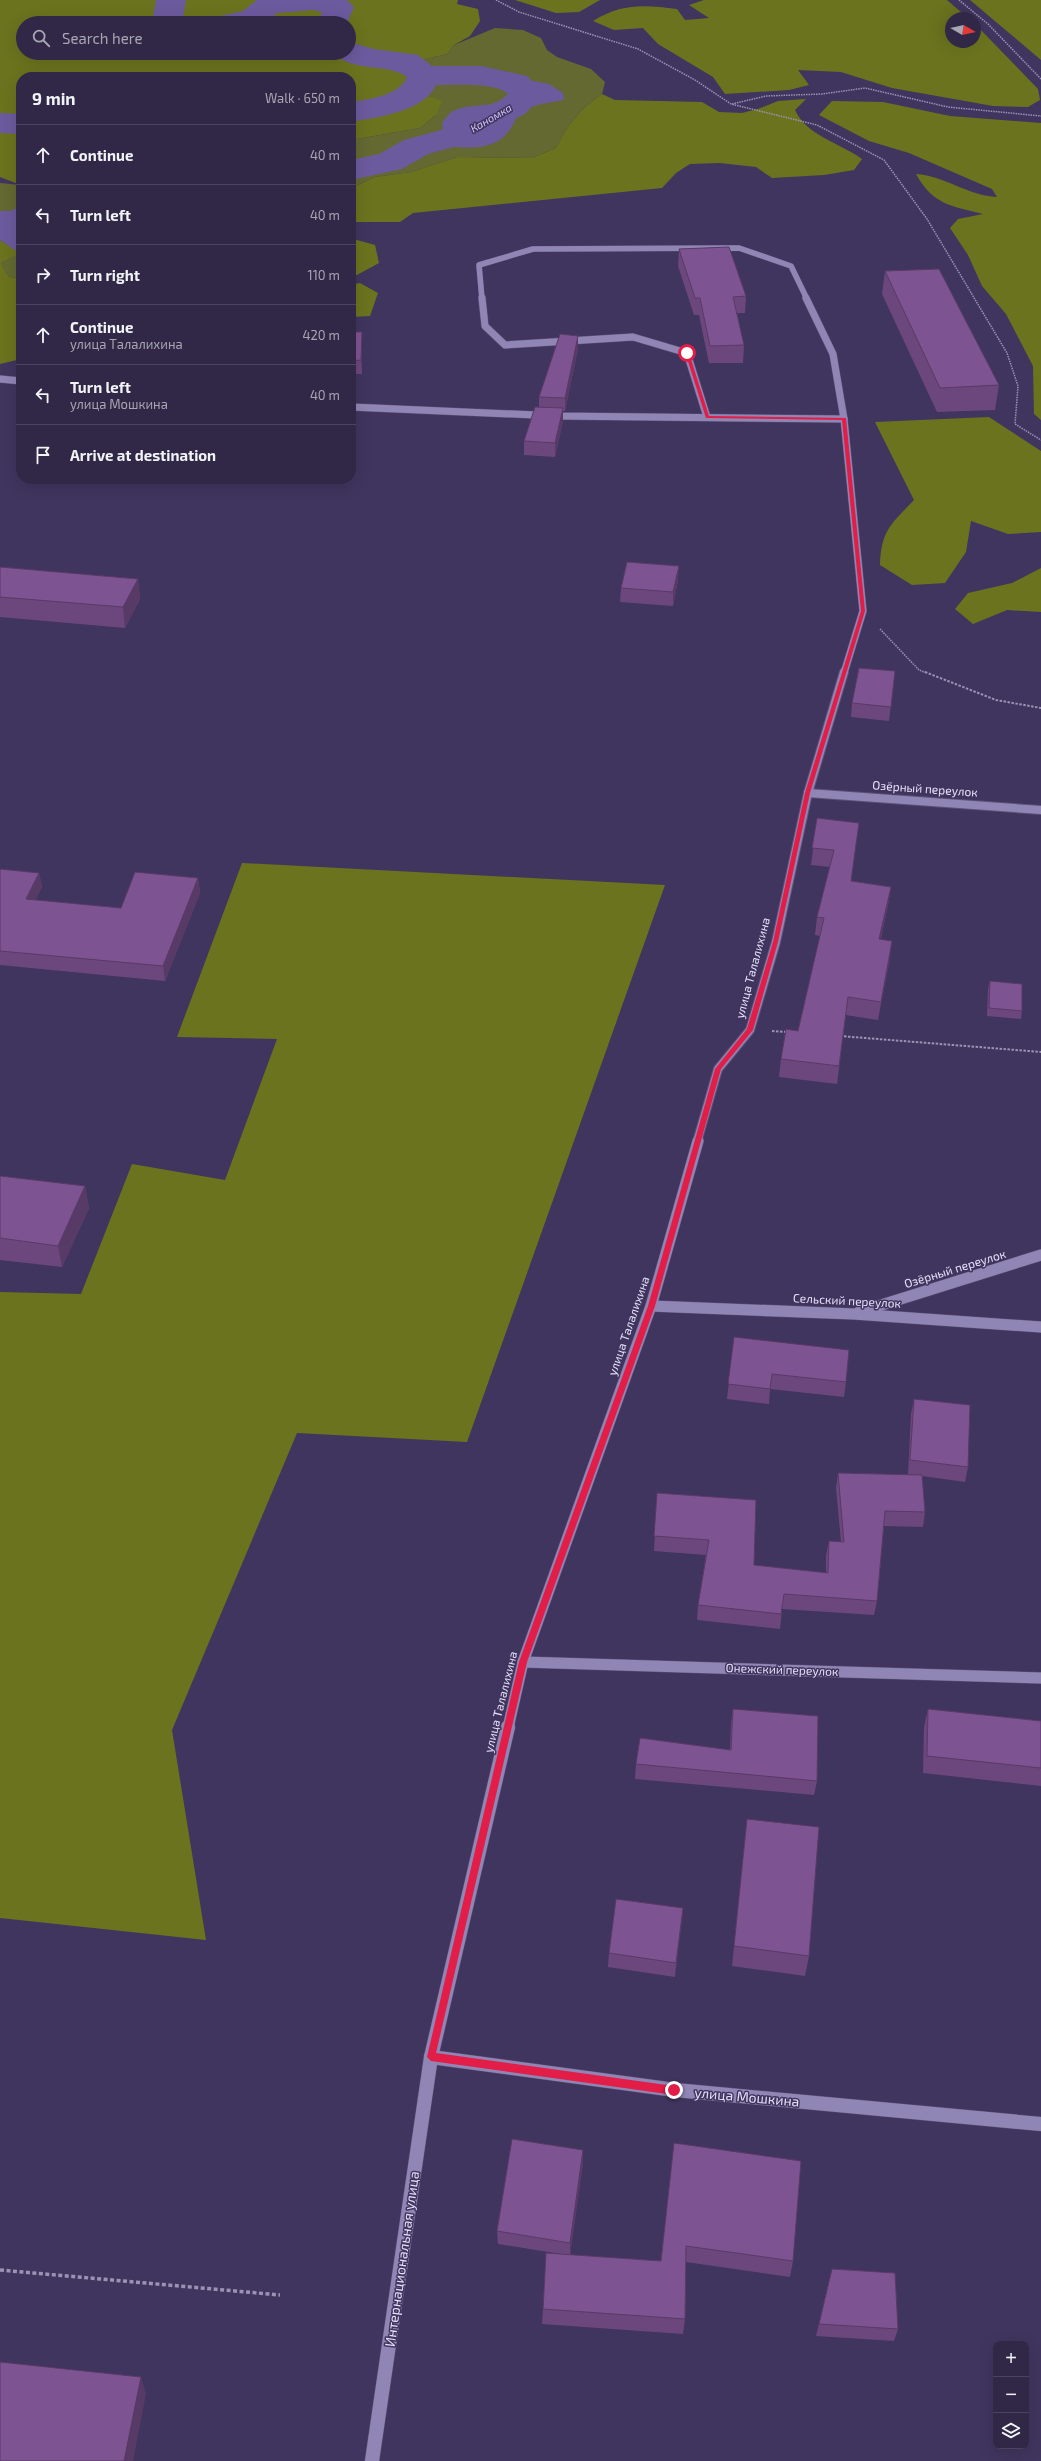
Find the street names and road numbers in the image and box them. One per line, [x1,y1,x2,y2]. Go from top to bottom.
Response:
street label: Озёрный переулок [872,777,979,800]
street label: улица Талалихина [732,916,773,1020]
street label: Озёрный переулок [902,1246,1008,1291]
street label: улица Талалихина [605,1274,653,1377]
street label: Сельский переулок [793,1290,902,1311]
street label: улица Талалихина [481,1650,520,1754]
street label: Онежский переулок [725,1660,839,1679]
street label: улица Мошкина [694,2083,800,2110]
street label: Интернациональная улица [381,2170,422,2348]

